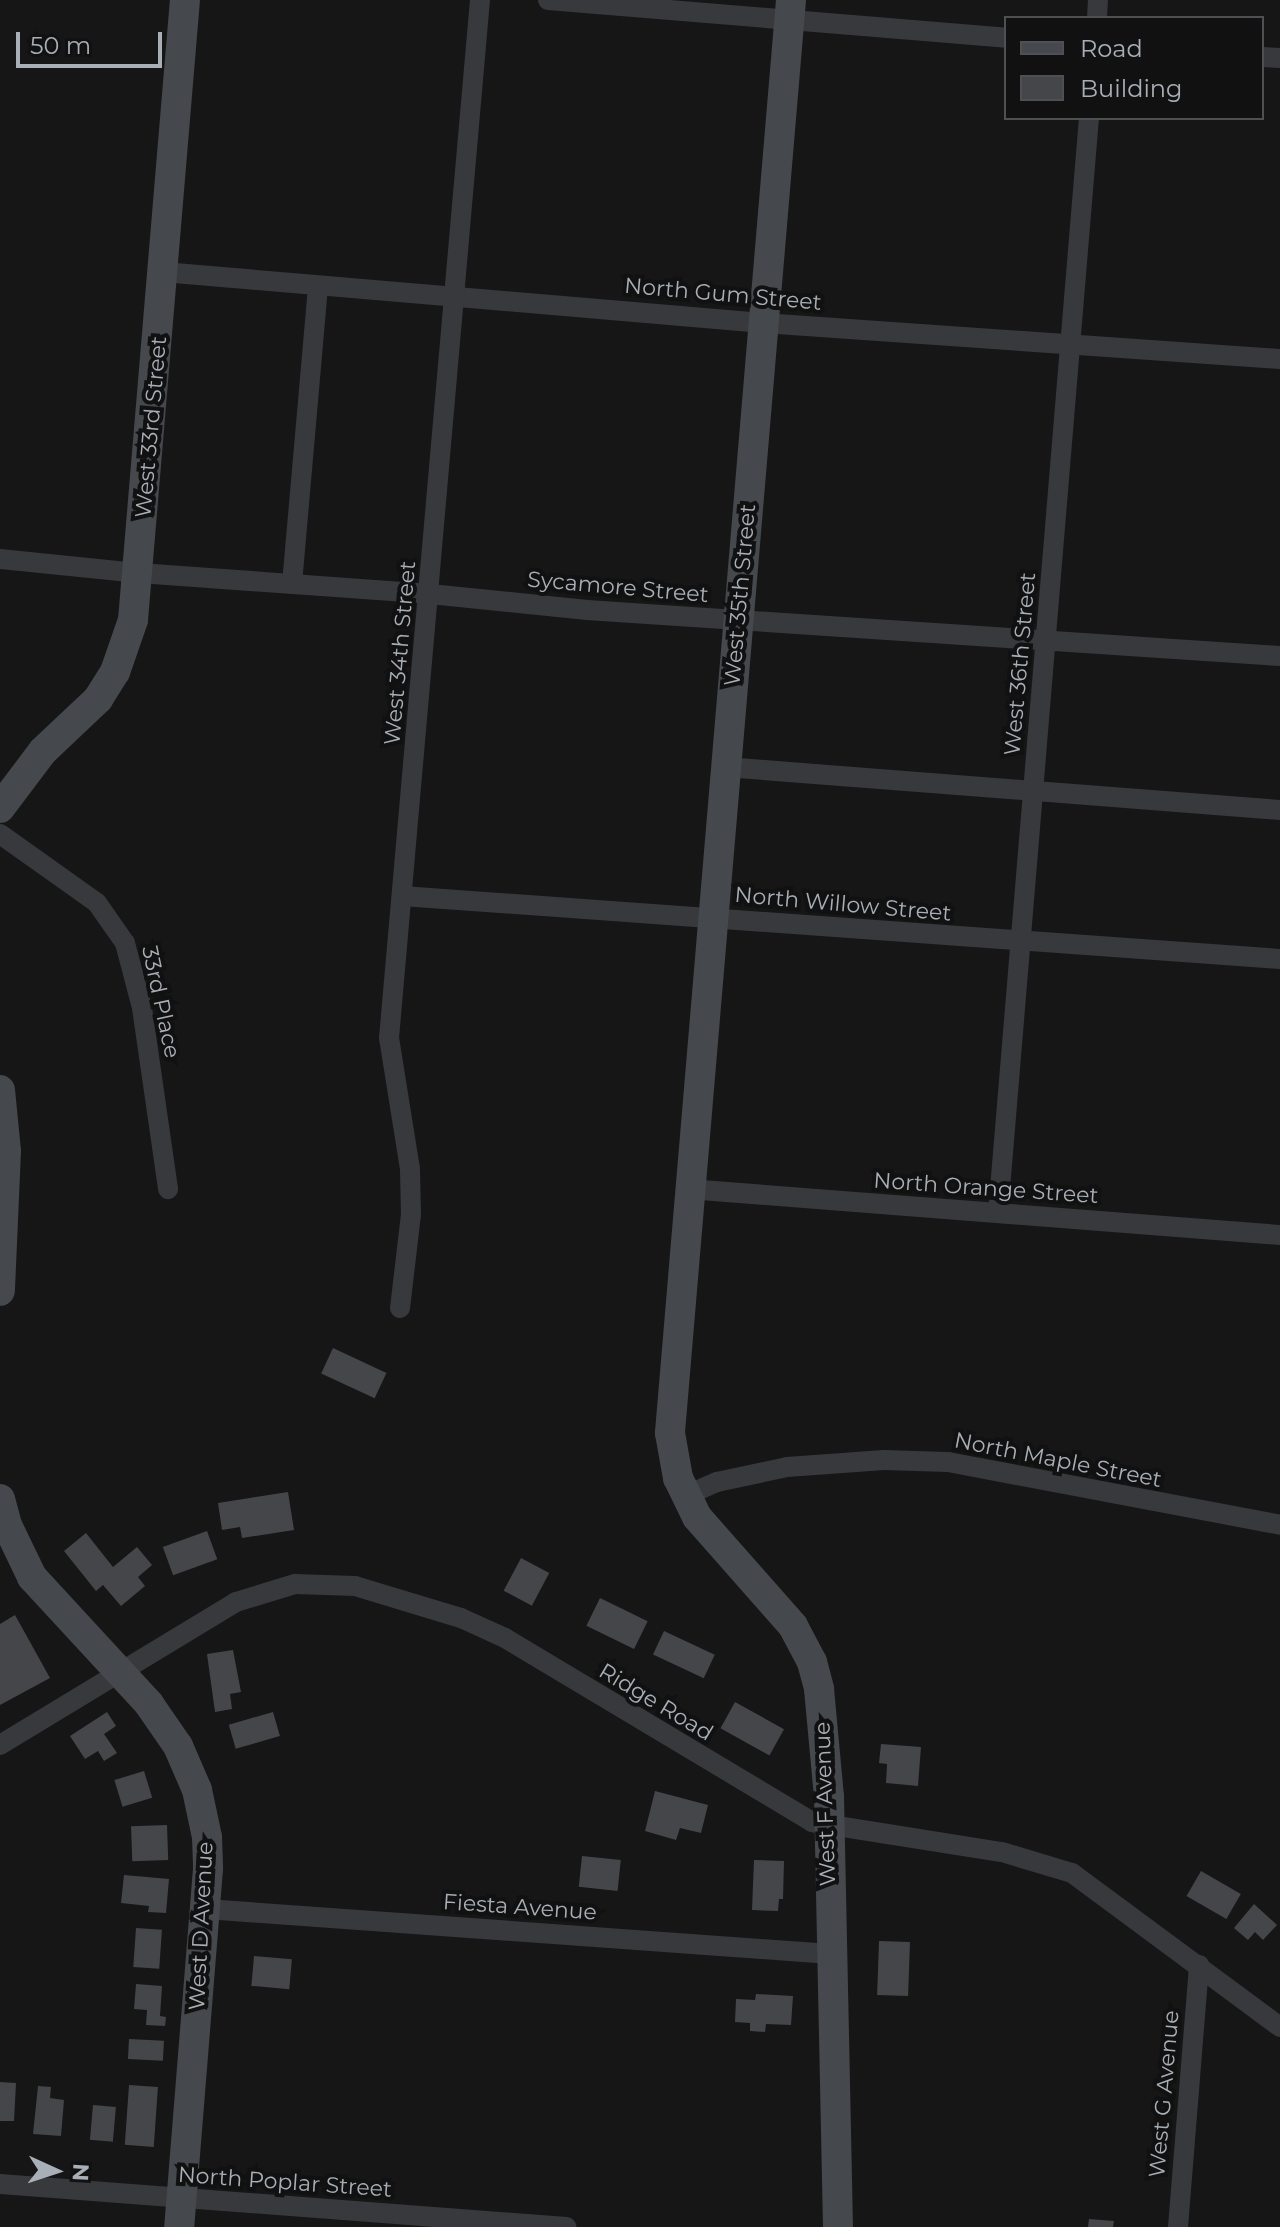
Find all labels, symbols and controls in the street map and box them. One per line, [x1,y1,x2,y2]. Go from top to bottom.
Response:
scale bar [20,16,166,66]
legend [1004,16,1264,120]
text: 50 m [30,31,91,60]
text: Road [1080,34,1143,63]
text: Building [1080,74,1183,103]
street label: North Gum Street [623,272,823,316]
street label: West 33rd Street [130,335,172,519]
street label: West 35th Street [719,503,761,687]
street label: West 34th Street [379,560,421,746]
street label: Sycamore Street [526,566,710,608]
street label: West 36th Street [999,571,1041,757]
street label: North Willow Street [734,881,952,927]
street label: 33rd Place [136,943,186,1061]
street label: North Orange Street [873,1167,1099,1209]
street label: North Maple Street [952,1427,1164,1493]
street label: Ridge Road [594,1658,718,1746]
street label: West F Avenue [809,1721,841,1887]
street label: West D Avenue [183,1841,219,2011]
street label: Fiesta Avenue [442,1888,598,1926]
street label: West G Avenue [1144,2009,1184,2179]
north arrow [16,2131,96,2211]
street label: North Poplar Street [177,2161,393,2203]
text: N [67,2163,94,2182]

